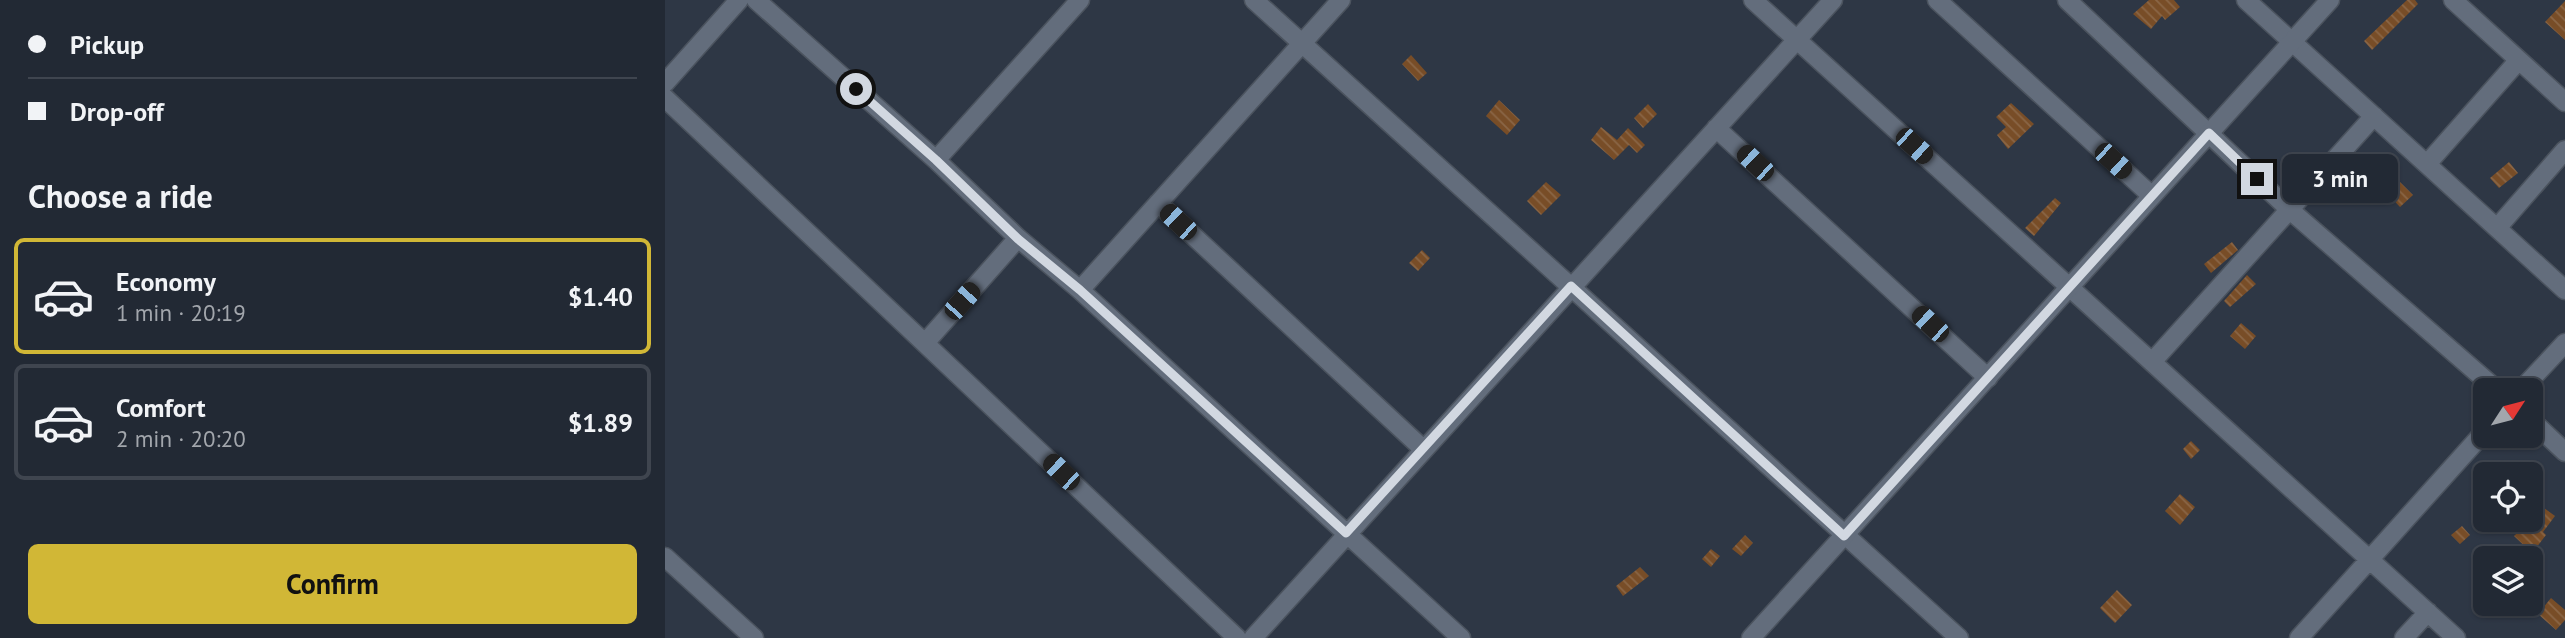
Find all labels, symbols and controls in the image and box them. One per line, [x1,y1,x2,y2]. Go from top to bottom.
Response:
text: Pickup [70,28,144,61]
route start [840,73,872,105]
text: Drop-off [70,95,164,128]
car [1892,124,1937,168]
car [2091,139,2136,183]
car [1733,141,1778,185]
callout: 3 min [2281,154,2397,204]
route end [2241,163,2273,195]
text: 3 min [2312,164,2368,193]
text: Choose a ride [28,175,213,217]
car [1156,200,1201,244]
icon: car [32,265,95,328]
text: Economy [116,265,216,298]
car [941,278,984,324]
text: $1.40 [568,280,633,313]
text: 1 min · 20:19 [116,298,246,327]
car [1908,302,1953,346]
north arrow [2473,378,2543,448]
map controls [2473,378,2543,616]
icon: car [32,391,95,454]
text: Comfort [116,391,206,424]
text: $1.89 [568,406,633,439]
text: 2 min · 20:20 [116,424,246,453]
car [1039,450,1084,494]
button: locate [2473,462,2543,532]
button: Confirm [28,544,637,624]
button: layers [2473,546,2543,616]

